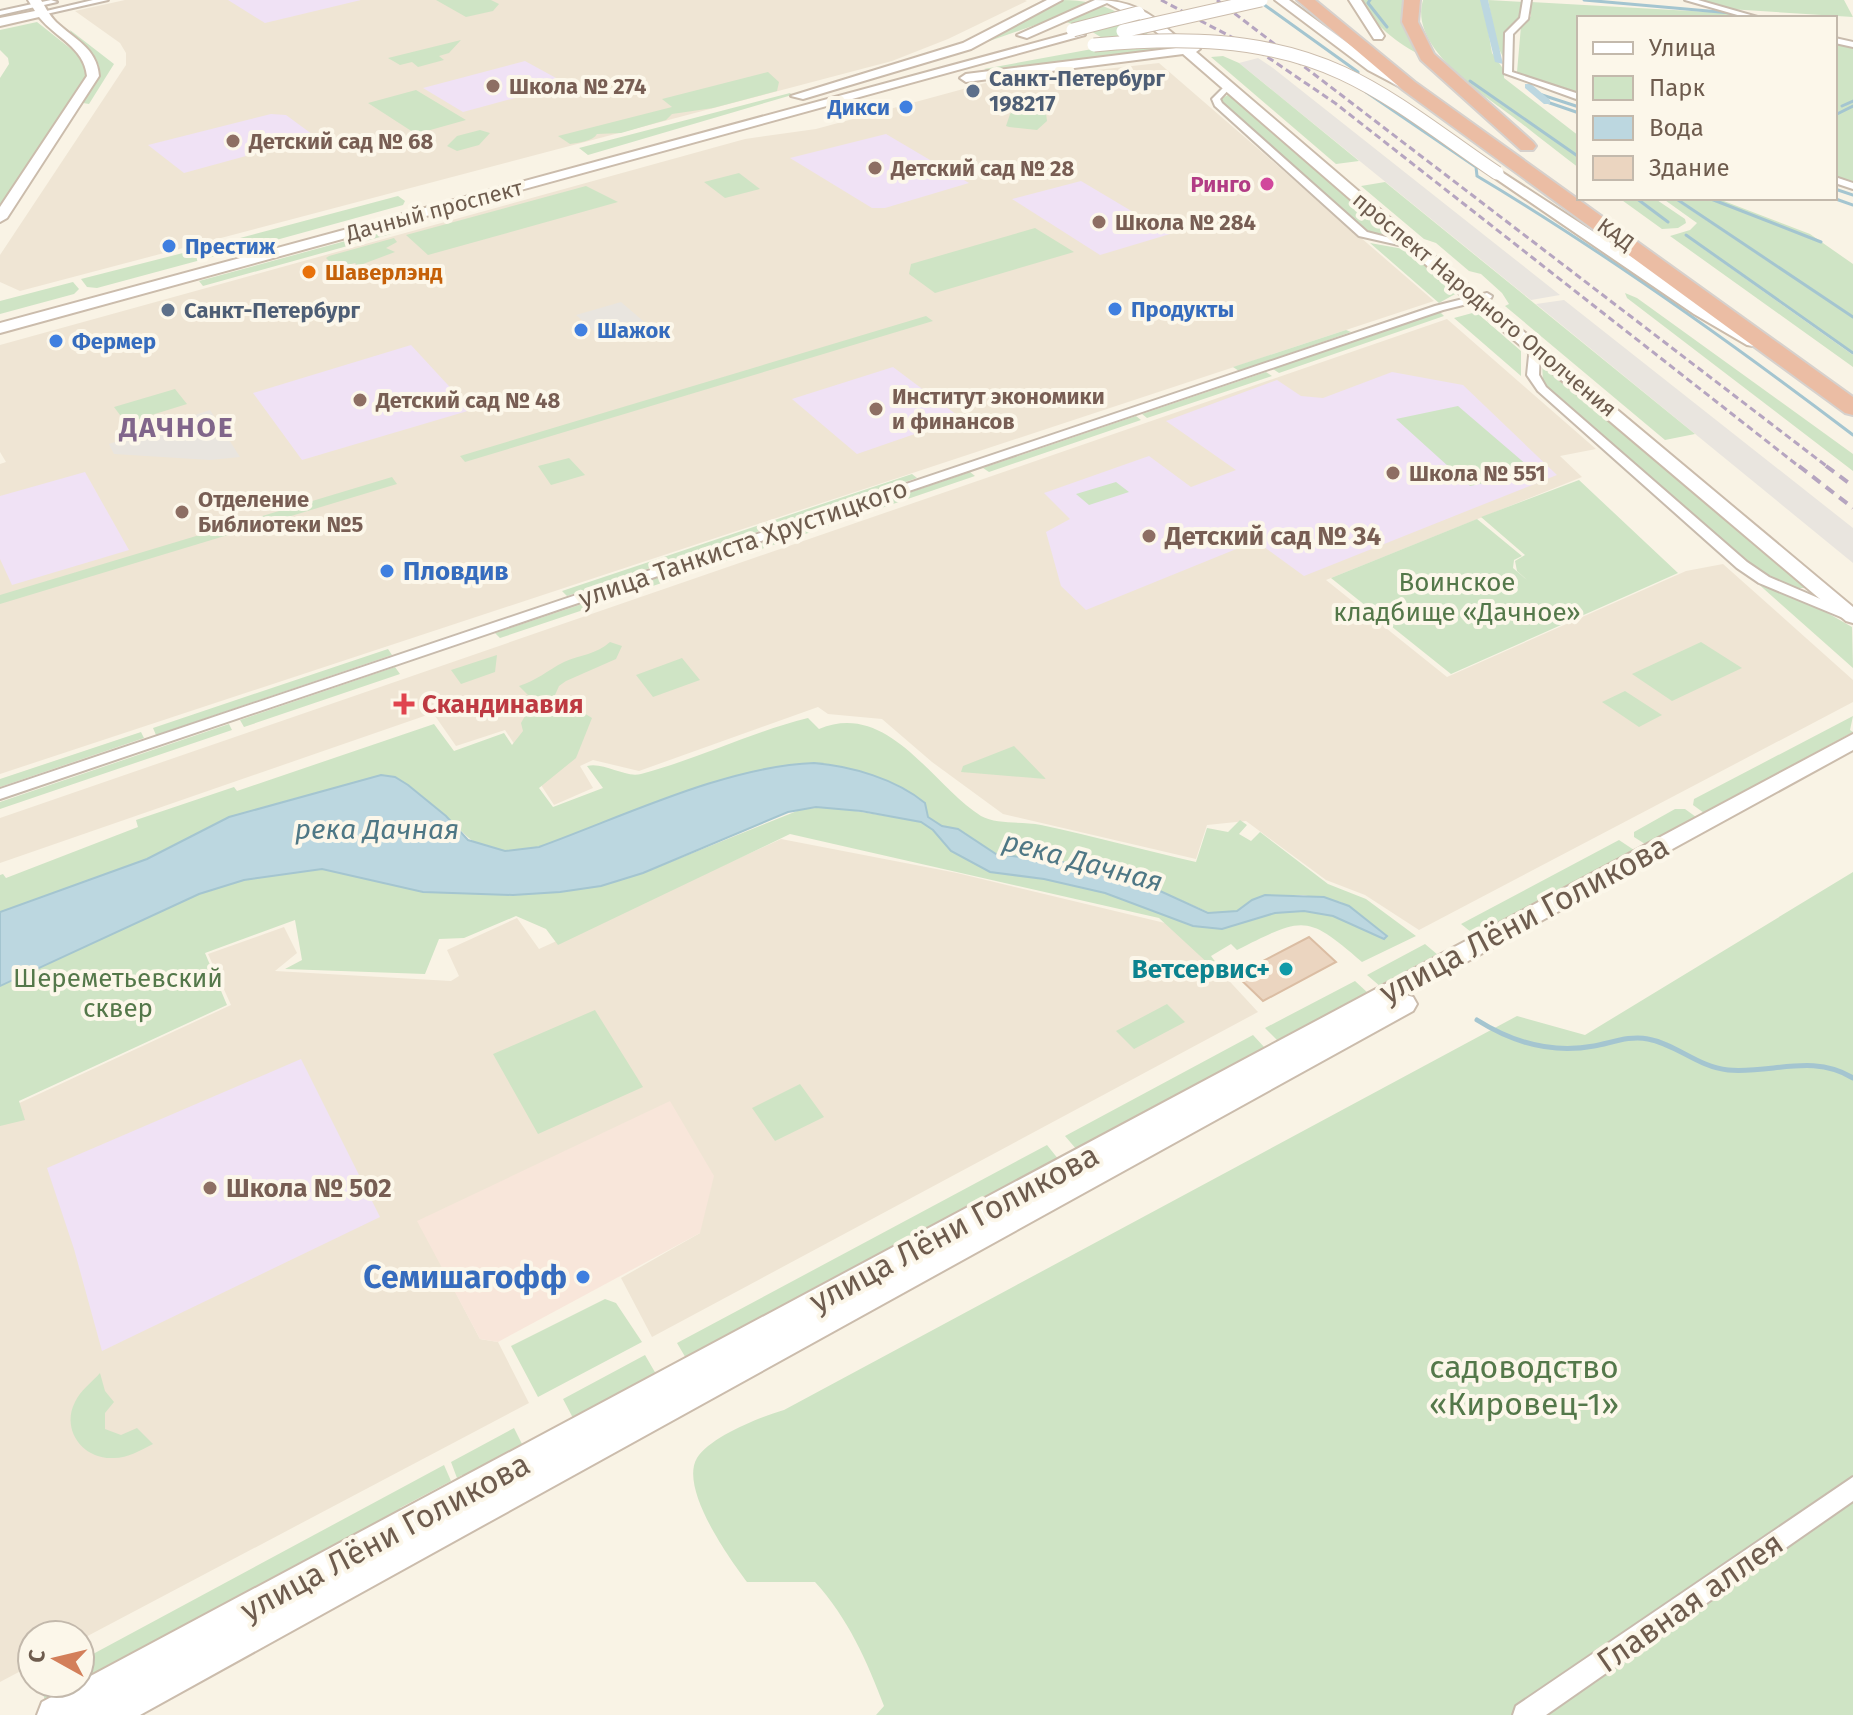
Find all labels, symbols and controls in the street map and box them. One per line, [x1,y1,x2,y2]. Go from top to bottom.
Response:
legend [1577,16,1837,200]
text: Улица [1649,34,1716,62]
place label: Санкт-Петербург 198217 [989,65,1166,117]
place label: Школа № 274 [509,73,646,100]
text: Парк [1649,74,1706,102]
marker: Школа № 274 [484,77,502,95]
marker: Санкт-Петербург 198217 [964,82,982,100]
place label: Дикси [827,94,890,121]
marker: Дикси [897,98,915,116]
text: Вода [1649,114,1704,142]
place label: Детский сад № 68 [248,128,433,155]
marker: Детский сад № 68 [224,132,242,150]
text: Здание [1649,154,1730,182]
place label: Детский сад № 28 [890,155,1074,182]
marker: Детский сад № 28 [866,159,884,177]
place label: Ринго [1191,171,1251,198]
street label: Дачный проспект [342,174,525,247]
marker: Ринго [1258,175,1276,193]
street label: проспект Народного Ополчения [1347,186,1622,423]
place label: Школа № 284 [1115,209,1256,236]
street label: КАД [1592,212,1639,257]
marker: Школа № 284 [1090,213,1108,231]
place label: Престиж [185,233,276,260]
marker: Престиж [160,237,178,255]
place label: Шаверлэнд [325,259,443,286]
marker: Шаверлэнд [300,263,318,281]
place label: Продукты [1131,296,1234,323]
place label: Санкт-Петербург [184,297,361,324]
marker: Продукты [1106,300,1124,318]
marker: Санкт-Петербург [159,301,177,319]
place label: Шажок [597,317,671,344]
marker: Шажок [572,321,590,339]
place label: Фермер [72,328,156,355]
marker: Фермер [47,332,65,350]
place label: Институт экономики и финансов [892,383,1105,435]
place label: Детский сад № 48 [375,387,560,414]
marker: Детский сад № 48 [351,391,369,409]
marker: Институт экономики и финансов [867,400,885,418]
district label: ДАЧНОЕ [118,411,235,444]
place label: Школа № 551 [1409,460,1546,487]
marker: Школа № 551 [1384,464,1402,482]
street label: улица Танкиста Хрустицкого [575,473,912,614]
place label: Отделение Библиотеки №5 [198,486,364,538]
marker: Отделение Библиотеки №5 [173,503,191,521]
place label: Детский сад № 34 [1164,521,1381,552]
marker: Детский сад № 34 [1140,527,1158,545]
place label: Пловдив [403,556,509,587]
marker: Пловдив [378,562,396,580]
park label: Воинское кладбище «Дачное» [1333,567,1581,628]
place label: Скандинавия [422,689,584,720]
marker: Скандинавия [393,693,415,715]
water label: река Дачная [295,813,459,846]
water label: река Дачная [999,824,1166,899]
street label: улица Лёни Голикова [1373,827,1675,1011]
place label: Ветсервис+ [1132,954,1270,985]
marker: Ветсервис+ [1277,960,1295,978]
park label: Шереметьевский сквер [13,963,223,1024]
street label: улица Лёни Голикова [803,1136,1105,1320]
place label: Школа № 502 [226,1173,392,1204]
marker: Школа № 502 [201,1179,219,1197]
place label: Семишагофф [363,1258,567,1296]
marker: Семишагофф [574,1268,592,1286]
park label: садоводство «Кировец-1» [1429,1348,1619,1423]
street label: улица Лёни Голикова [234,1445,536,1629]
street label: Главная аллея [1590,1524,1790,1680]
north arrow [16,1619,96,1699]
text: С [22,1648,51,1664]

